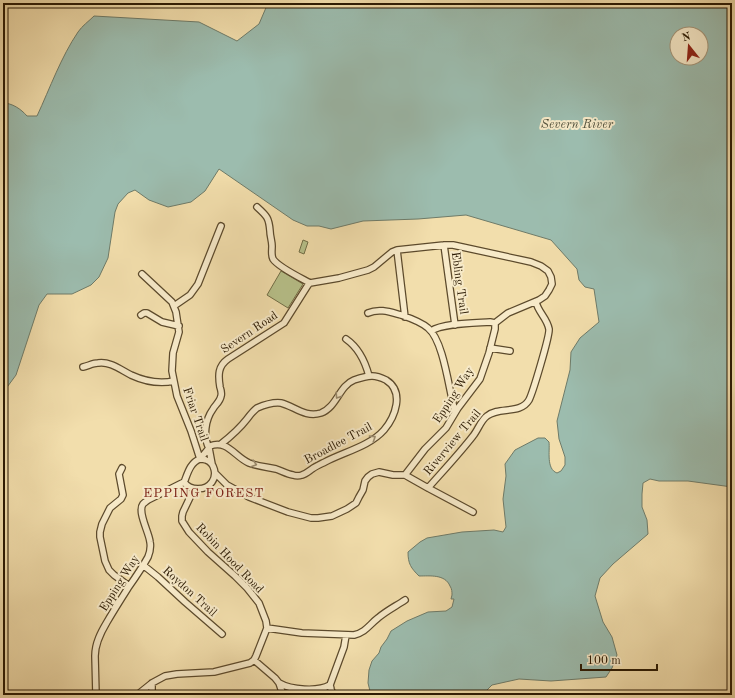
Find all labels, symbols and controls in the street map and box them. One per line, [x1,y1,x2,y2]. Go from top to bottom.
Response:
north arrow [669,26,709,66]
text: N [681,31,693,44]
water label: Severn River [541,118,614,131]
street label: Ebling Trail [449,251,469,315]
street label: Severn Road [219,309,280,356]
street label: Epping Way [431,365,477,426]
street label: Friar Trail [180,386,210,443]
one-way arrow [335,392,343,399]
street label: Riverview Trail [422,407,484,478]
street label: Broadlee Trail [303,421,374,467]
one-way arrow [369,436,376,443]
one-way arrow [251,459,258,468]
district label: EPPING FOREST [143,487,265,500]
street label: Robin Hood Road [193,522,265,596]
street label: Epping Way [98,553,142,614]
street label: Roydon Trail [160,564,219,619]
scale bar [581,646,657,672]
text: 100 m [587,655,621,667]

